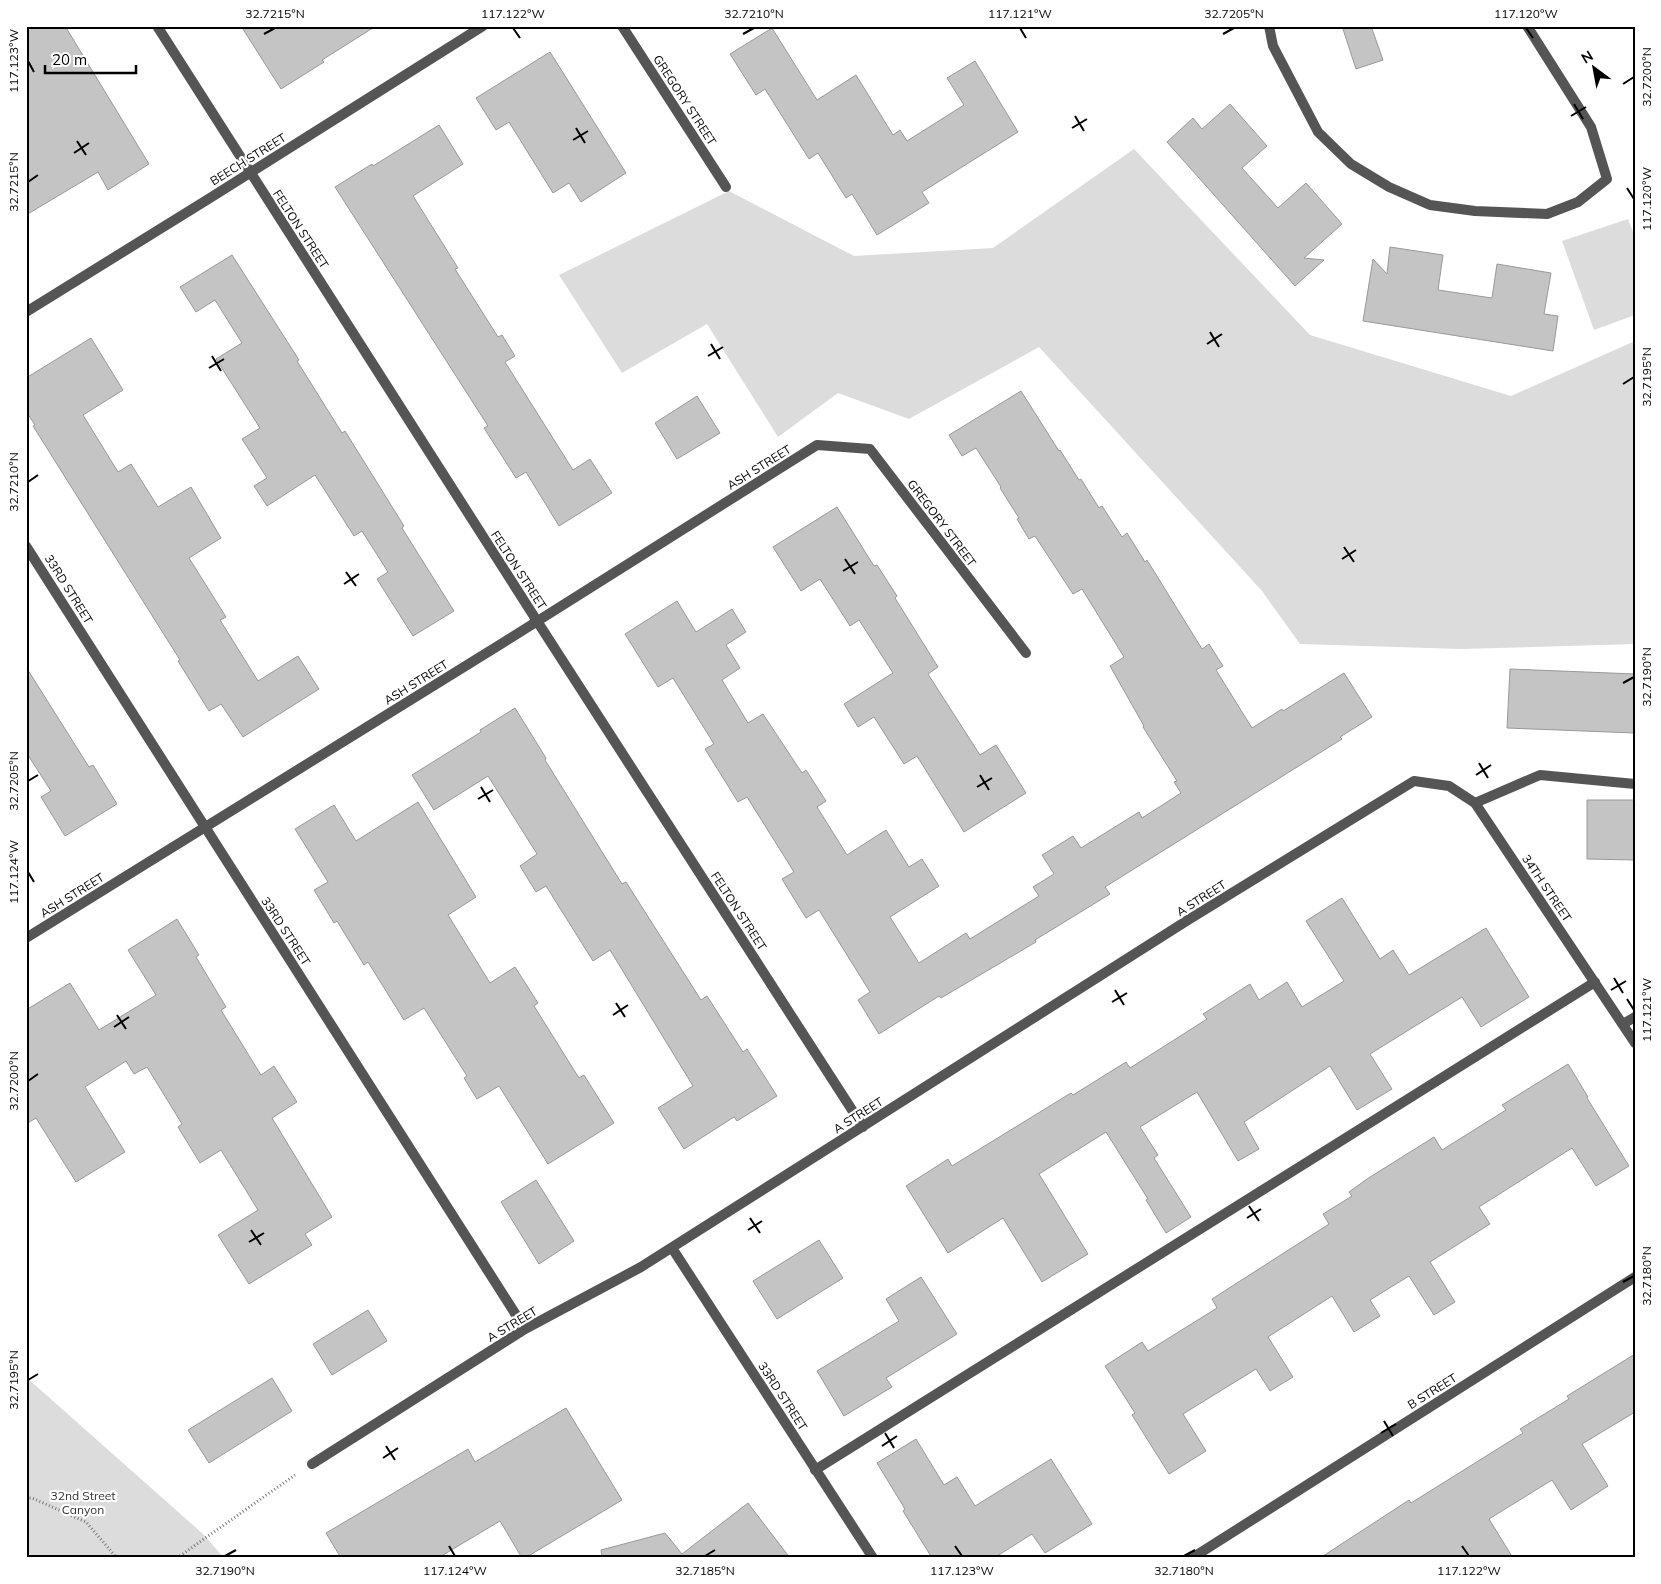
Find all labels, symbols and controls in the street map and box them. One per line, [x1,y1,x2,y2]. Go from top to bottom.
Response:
text: 32.7215°N [245,6,305,21]
text: 117.122°W [481,6,545,21]
text: 32.7210°N [724,6,784,21]
text: 117.121°W [988,6,1052,21]
text: 32.7205°N [1204,6,1264,21]
text: 117.120°W [1494,6,1558,21]
text: 117.123°W [6,29,21,93]
scale bar [45,42,136,74]
north arrow [1568,42,1618,92]
text: N [1578,47,1596,67]
text: 32.7200°N [1639,47,1654,107]
text: 20 m [52,50,87,69]
street label: GREGORY STREET [650,52,720,149]
street label: BEECH STREET [207,129,289,188]
text: 32.7215°N [6,152,21,212]
text: 117.120°W [1639,167,1654,231]
street label: FELTON STREET [270,187,332,272]
text: 32.7195°N [1639,347,1654,407]
street label: ASH STREET [724,441,794,493]
text: 32.7210°N [6,452,21,512]
street label: GREGORY STREET [904,477,980,570]
street label: FELTON STREET [488,528,550,613]
street label: 33RD STREET [42,552,97,627]
text: 32.7190°N [1639,647,1654,707]
street label: ASH STREET [381,656,451,708]
text: 32.7205°N [6,751,21,811]
text: 117.124°W [6,840,21,904]
street label: 34TH STREET [1519,851,1575,925]
street label: ASH STREET [37,869,107,921]
street label: FELTON STREET [708,869,770,954]
street label: A STREET [1173,876,1229,919]
street label: 33RD STREET [258,894,314,969]
text: 117.121°W [1639,978,1654,1042]
text: 32.7200°N [6,1051,21,1111]
street label: A STREET [830,1093,886,1136]
text: 32.7180°N [1639,1246,1654,1306]
street label: A STREET [484,1303,541,1345]
text: 32.7195°N [6,1350,21,1410]
street label: 33RD STREET [755,1359,811,1434]
street label: B STREET [1405,1370,1460,1412]
park label: 32nd Street Canyon [51,1488,115,1517]
text: 32.7190°N [195,1563,255,1578]
text: 117.124°W [423,1563,487,1578]
text: 32.7185°N [675,1563,735,1578]
text: 117.123°W [930,1563,994,1578]
text: 32.7180°N [1154,1563,1214,1578]
text: 117.122°W [1437,1563,1501,1578]

